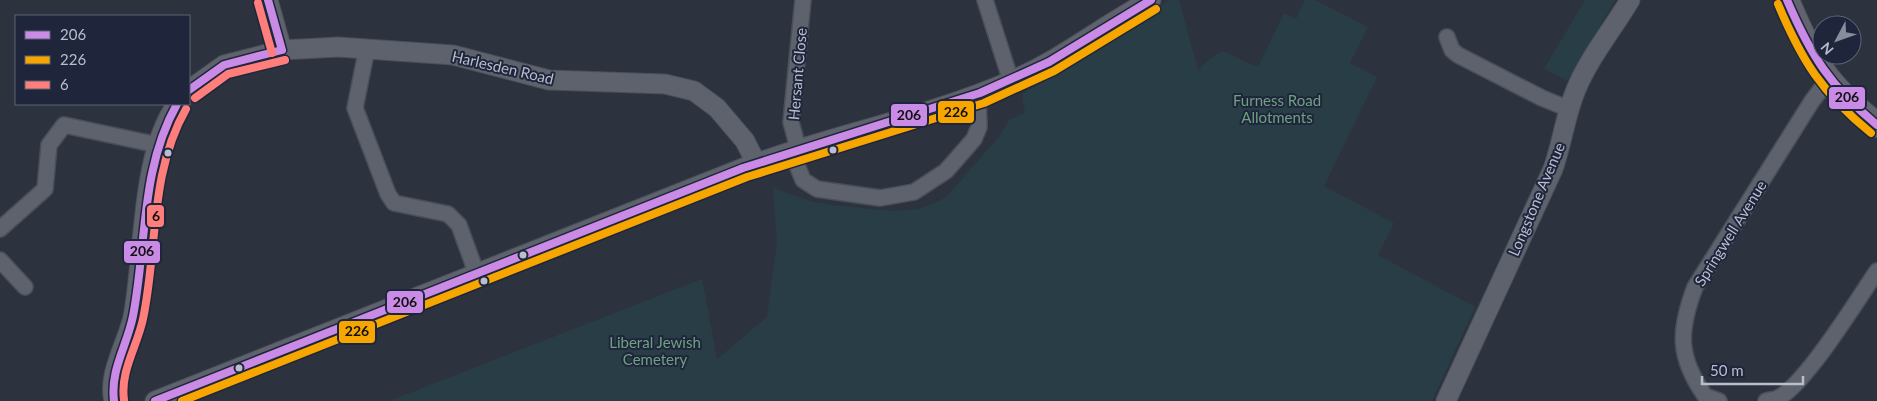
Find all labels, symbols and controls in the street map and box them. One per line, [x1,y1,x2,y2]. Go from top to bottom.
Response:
legend [15,15,190,105]
north arrow [1812,15,1862,65]
text: 206 [60,25,86,43]
street label: Hersant Close [784,27,810,121]
text: N [1817,39,1837,59]
street label: Harlesden Road [450,47,556,87]
text: 226 [60,50,86,68]
text: 6 [60,75,69,93]
line badge: 206 [1828,86,1866,110]
text: 206 [1835,88,1859,105]
park label: Furness Road Allotments [1233,91,1321,126]
line badge: 226 [937,100,975,124]
line badge: 206 [890,103,928,127]
text: 226 [944,103,968,120]
text: 206 [897,106,921,123]
street label: Longstone Avenue [1504,140,1568,258]
unlabelled marker [828,145,838,155]
unlabelled marker [163,148,173,158]
street label: Springwell Avenue [1690,177,1770,289]
line badge: 6 [146,204,165,228]
text: 6 [152,207,160,224]
line badge: 206 [123,240,161,264]
text: 206 [130,242,154,259]
unlabelled marker [518,250,528,260]
unlabelled marker [479,276,489,286]
line badge: 206 [386,290,424,314]
text: 206 [393,293,417,310]
line badge: 226 [338,320,376,344]
text: 226 [345,322,369,339]
park label: Liberal Jewish Cemetery [609,333,701,368]
scale bar [1702,354,1803,386]
text: 50 m [1710,361,1744,379]
unlabelled marker [234,363,244,373]

